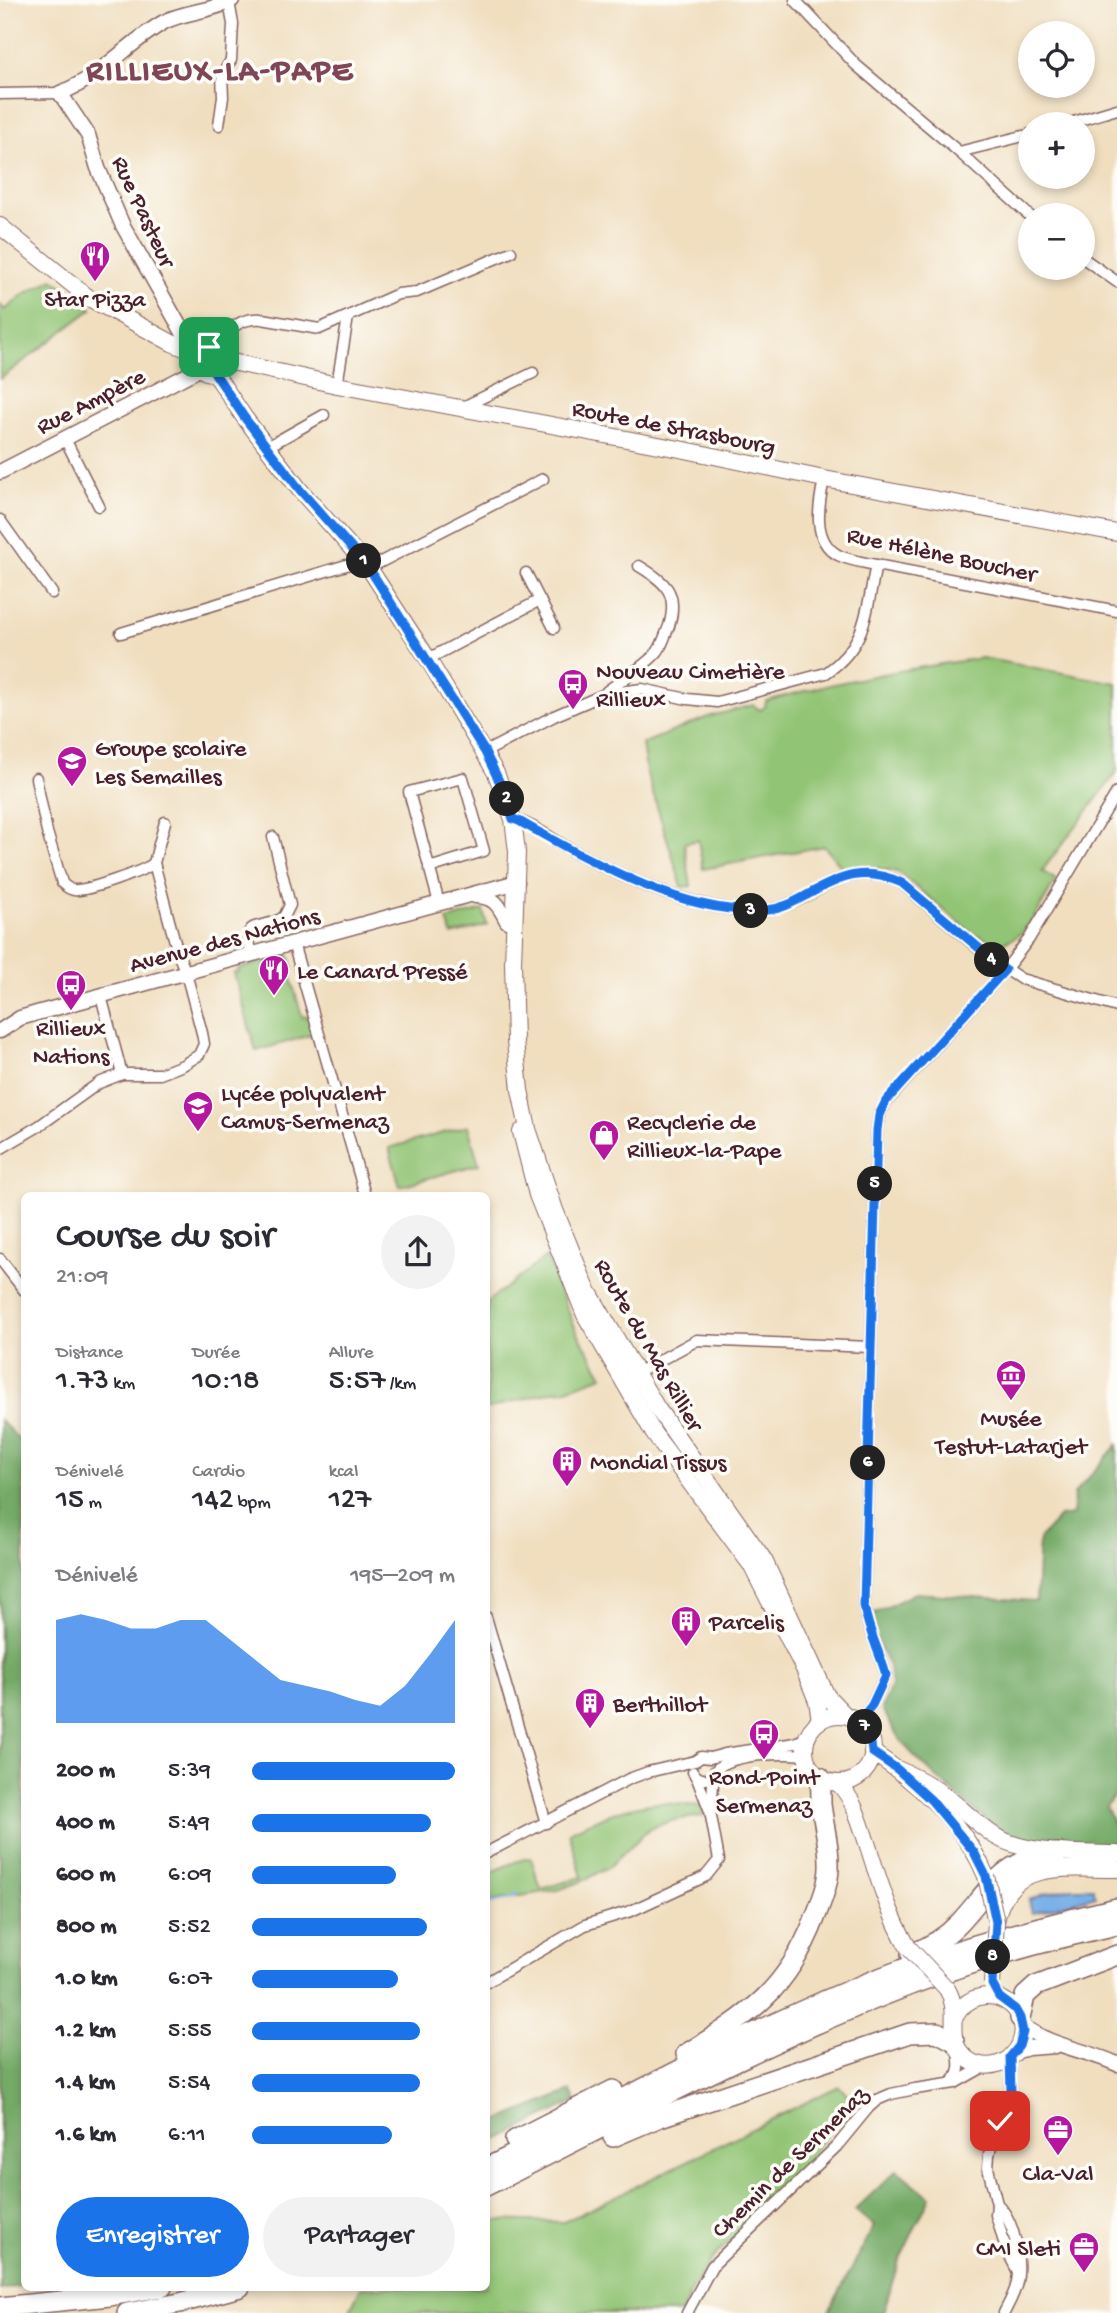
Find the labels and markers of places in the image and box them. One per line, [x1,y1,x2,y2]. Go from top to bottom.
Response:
restaurant icon: Star Pizza [78,239,112,283]
place label: Star Pizza [44,287,146,316]
pin [179,317,239,377]
pin: 1 [346,544,382,578]
place label: Nouveau Cimetière Rillieux [596,659,785,716]
bus stop icon: Nouveau Cimetière Rillieux [556,667,590,711]
place label: Groupe scolaire Les Semailles [95,736,247,793]
school or university icon: Groupe scolaire Les Semailles [55,744,89,788]
pin: 2 [490,782,524,816]
pin: 3 [734,894,768,928]
pin: 4 [974,942,1010,978]
restaurant icon: Le Canard Pressé [257,953,291,997]
place label: Le Canard Pressé [297,959,468,988]
bus stop icon: Rillieux Nations [54,968,88,1012]
place label: Rillieux Nations [33,1016,111,1073]
place label: Lycée polyvalent Camus-Sermenaz [221,1081,390,1138]
school or university icon: Lycée polyvalent Camus-Sermenaz [181,1089,215,1133]
place label: Recyclerie de Rillieux-la-Pape [627,1110,782,1167]
shop icon: Recyclerie de Rillieux-la-Pape [587,1118,621,1162]
pin: 5 [858,1166,892,1202]
museum icon: Musée Testut-Latarjet [994,1358,1028,1402]
place label: Musée Testut-Latarjet [933,1406,1089,1463]
building icon: Mondial Tissus [550,1444,584,1488]
pin: 6 [850,1446,886,1480]
place label: Mondial Tissus [590,1450,727,1479]
building icon: Parcelis [669,1604,703,1648]
place label: Parcelis [708,1610,785,1639]
building icon: Berthillot [573,1686,607,1730]
place label: Berthillot [612,1692,709,1721]
pin: 7 [848,1710,882,1744]
bus stop icon: Rond-Point Sermenaz [747,1717,781,1761]
place label: Rond-Point Sermenaz [709,1765,821,1822]
pin: 8 [976,1940,1010,1974]
pin [970,2091,1030,2151]
office icon: Cla-Val [1041,2113,1075,2157]
place label: Cla-Val [1022,2161,1094,2190]
office icon: CMI Sleti [1067,2230,1101,2274]
place label: CMI Sleti [976,2236,1061,2265]

